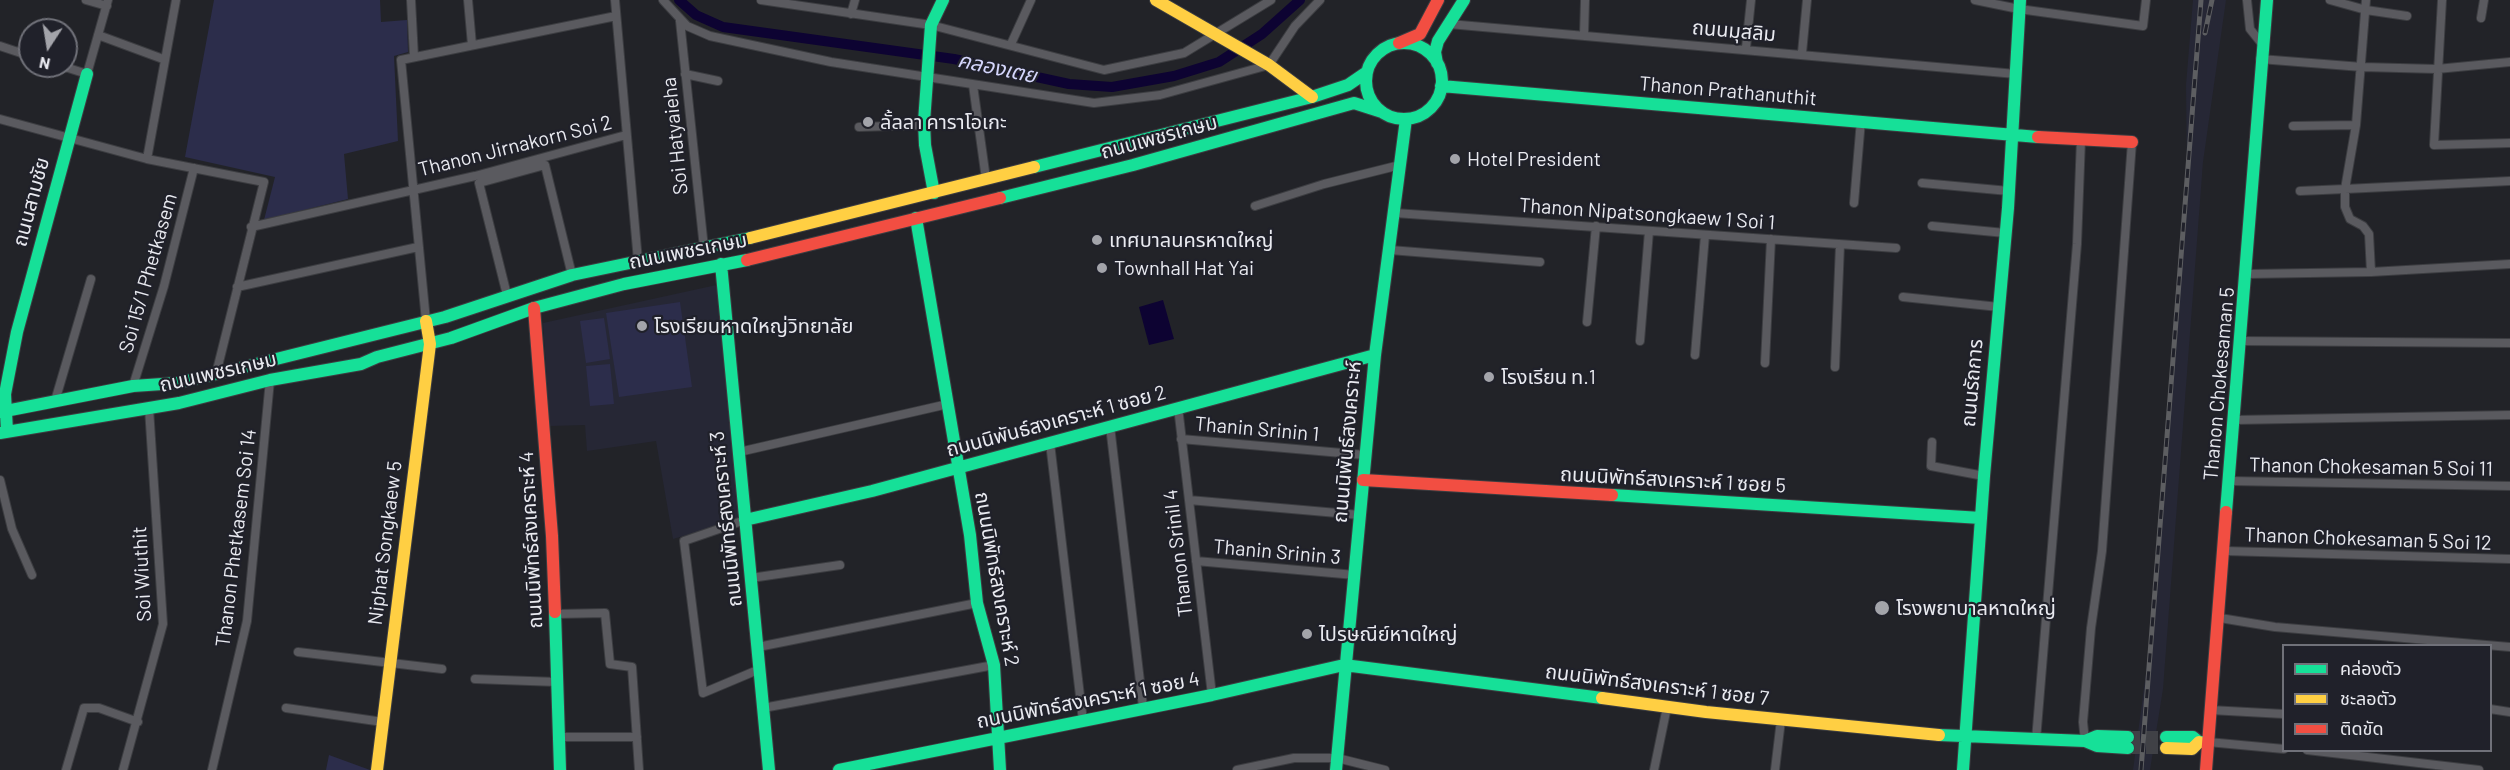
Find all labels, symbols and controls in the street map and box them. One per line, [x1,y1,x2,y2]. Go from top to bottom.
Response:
street label: ถนนมุสลิม [1691,15,1777,47]
north arrow [18,18,78,78]
water label: คลองเตย [955,47,1039,89]
text: N [37,54,52,75]
street label: Thanon Prathanuthit [1638,71,1818,111]
street label: Soi Hatyaieha [657,76,693,196]
street label: Thanon Jirnakorn Soi 2 [416,110,614,182]
place label: ลั้ลลา คาราโอเกะ [880,110,1007,134]
street label: ถนนเพชรเกษม [1098,110,1220,164]
marker: ลั้ลลา คาราโอเกะ [861,115,875,129]
place label: Hotel President [1467,147,1601,171]
marker: Hotel President [1448,152,1462,166]
street label: ถนนสามชัย [8,155,54,249]
street label: Soi 15/1 Phetkasem [114,190,182,356]
street label: Thanon Nipatsongkaew 1 Soi 1 [1518,193,1776,235]
street label: ถนนเพชรเกษม [627,228,749,274]
place label: เทศบาลนครหาดใหญ่ [1109,228,1273,252]
marker: เทศบาลนครหาดใหญ่ [1090,233,1104,247]
place label: Townhall Hat Yai [1114,256,1254,280]
marker: Townhall Hat Yai [1095,261,1109,275]
street label: Thanon Chokesaman 5 [2199,286,2239,482]
place label: โรงเรียนหาดใหญ่วิทยาลัย [654,314,853,338]
marker: โรงเรียนหาดใหญ่วิทยาลัย [635,319,649,333]
street label: ถนนรัถการ [1956,338,1988,428]
street label: ถนนเพชรเกษม [157,347,279,397]
street label: ถนนนิพันธ์สงเคราะห์ [1328,360,1366,524]
place label: โรงเรียน ท.1 [1501,365,1596,389]
marker: โรงเรียน ท.1 [1482,370,1496,384]
street label: ถนนนิพันธ์สงเคราะห์ 1 ซอย 2 [943,380,1169,462]
street label: Thanin Srinin 1 [1194,412,1320,446]
street label: Thanon Phetkasem Soi 14 [211,428,261,648]
street label: ถนนนิพัทธ์สงเคราะห์ 3 [705,430,747,608]
street label: ถนนนิพัทธ์สงเคราะห์ 4 [514,451,548,629]
street label: Thanon Chokesaman 5 Soi 11 [2249,453,2493,481]
street label: Niphat Songkaew 5 [363,460,407,626]
street label: ถนนนิพัทธ์สงเคราะห์ 1 ซอย 5 [1559,462,1787,498]
street label: Thanon Srinil 4 [1158,488,1198,618]
street label: ถนนนิพัทธ์สงเคราะห์ 2 [970,490,1024,668]
street label: Thanon Chokesaman 5 Soi 12 [2244,523,2492,555]
street label: Soi Wiuthit [128,526,156,622]
street label: Thanin Srinin 3 [1212,534,1342,570]
place label: โรงพยาบาลหาดใหญ่ [1896,596,2056,620]
marker: โรงพยาบาลหาดใหญ่ [1873,599,1891,617]
place label: ไปรษณีย์หาดใหญ่ [1319,622,1457,646]
marker: ไปรษณีย์หาดใหญ่ [1300,627,1314,641]
legend [2282,644,2492,752]
text: คล่องตัว [2340,657,2402,679]
street label: ถนนนิพัทธ์สงเคราะห์ 1 ซอย 7 [1544,659,1770,711]
street label: ถนนนิพัทธ์สงเคราะห์ 1 ซอย 4 [974,667,1202,733]
text: ชะลอตัว [2340,687,2397,709]
text: ติดขัด [2340,717,2383,739]

